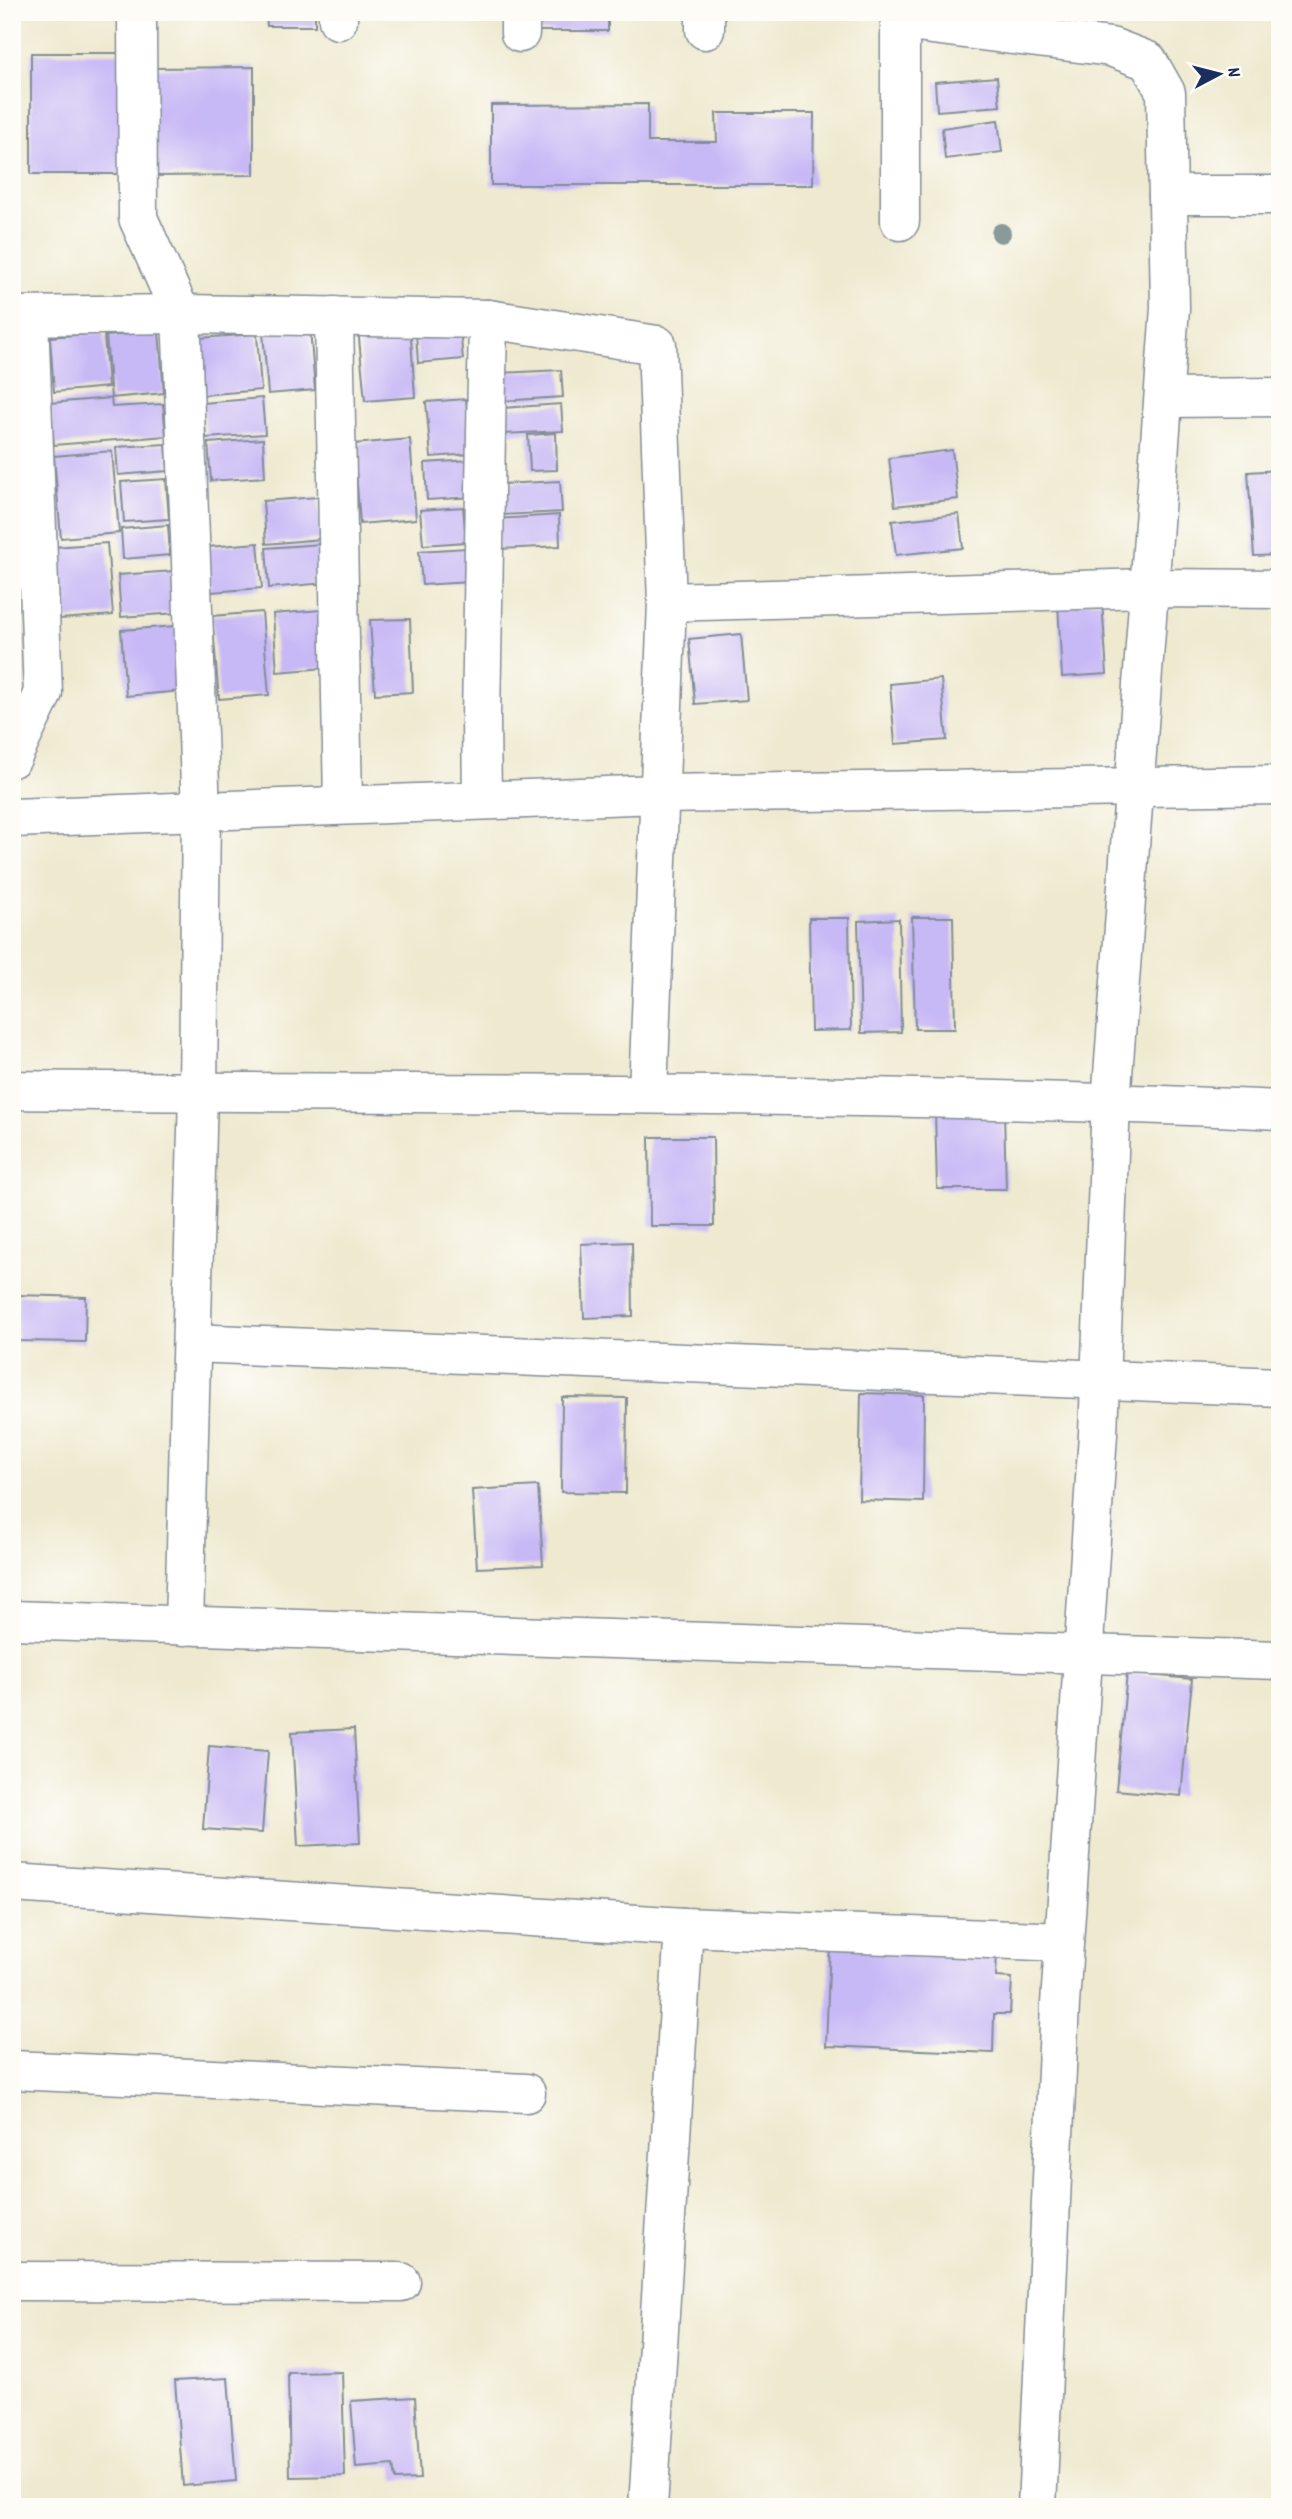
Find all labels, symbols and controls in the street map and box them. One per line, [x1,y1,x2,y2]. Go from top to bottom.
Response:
north arrow [1184,38,1254,108]
text: N [1218,66,1246,79]

